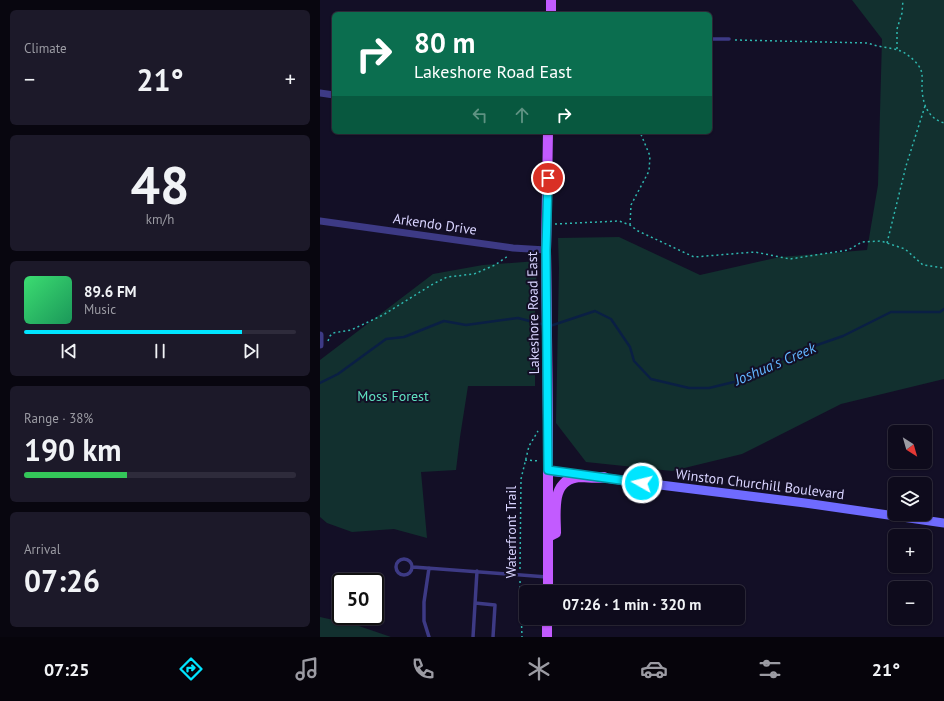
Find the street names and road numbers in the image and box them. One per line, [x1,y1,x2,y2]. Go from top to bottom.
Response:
street label: Arkendo Drive [392,209,478,239]
street label: Lakeshore Road East [523,251,543,374]
street label: Winston Churchill Boulevard [674,465,846,503]
street label: Waterfront Trail [502,486,520,578]

